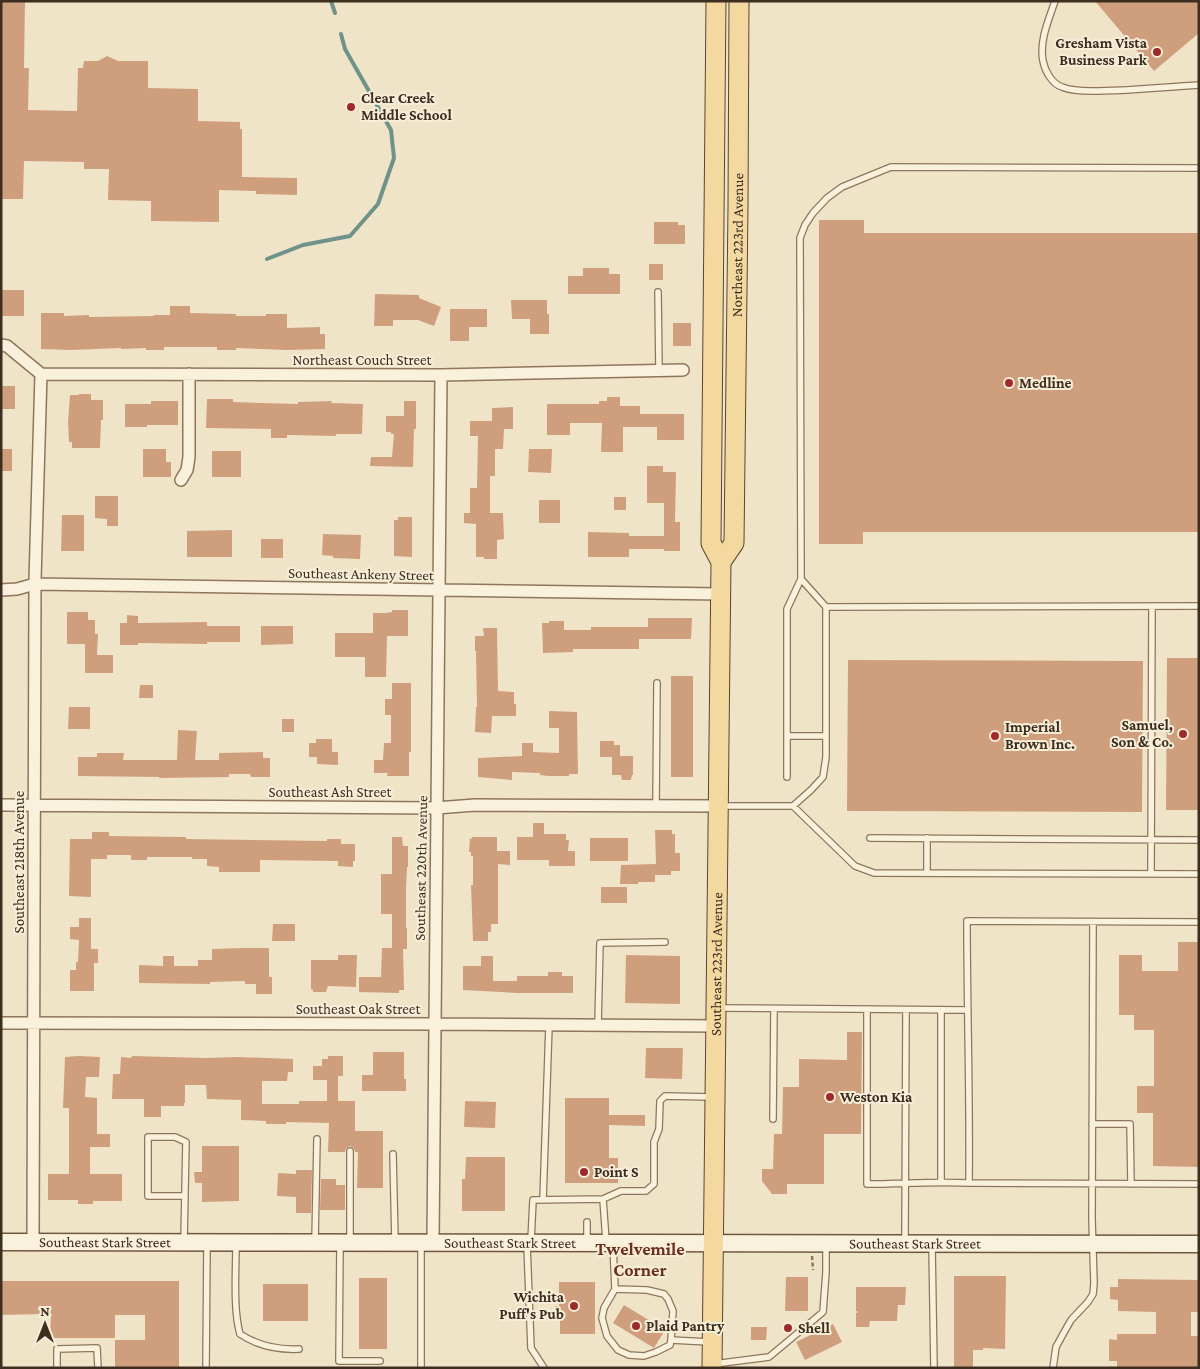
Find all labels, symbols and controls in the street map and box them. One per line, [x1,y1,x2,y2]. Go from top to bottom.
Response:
place label: Gresham Vista Business Park [1055,35,1148,68]
marker: Gresham Vista Business Park [1151,46,1163,58]
place label: Clear Creek Middle School [361,90,452,123]
marker: Clear Creek Middle School [345,101,357,113]
street label: Northeast 223rd Avenue [729,173,746,317]
street label: Northeast Couch Street [292,352,433,368]
place label: Medline [1019,375,1072,391]
marker: Medline [1003,377,1015,389]
street label: Southeast Ankeny Street [288,565,435,584]
place label: Samuel, Son & Co. [1111,717,1173,750]
place label: Imperial Brown Inc. [1005,719,1075,752]
marker: Samuel, Son & Co. [1177,728,1189,740]
marker: Imperial Brown Inc. [989,730,1001,742]
street label: Southeast Ash Street [268,784,393,800]
street label: Southeast 218th Avenue [11,790,27,933]
street label: Southeast 220th Avenue [412,795,430,941]
street label: Southeast 223rd Avenue [708,892,725,1036]
street label: Southeast Oak Street [296,1001,421,1017]
place label: Weston Kia [839,1089,913,1105]
marker: Weston Kia [824,1091,836,1103]
place label: Point S [594,1164,639,1180]
marker: Point S [578,1166,590,1178]
street label: Southeast Stark Street [39,1234,172,1250]
street label: Southeast Stark Street [444,1235,577,1251]
street label: Southeast Stark Street [849,1235,982,1252]
district label: Twelvemile Corner [595,1239,685,1280]
place label: Wichita Puff's Pub [499,1289,565,1322]
north arrow [20,1299,70,1349]
marker: Wichita Puff's Pub [568,1300,580,1312]
text: N [40,1303,50,1319]
place label: Plaid Pantry [646,1318,725,1334]
marker: Plaid Pantry [630,1320,642,1332]
place label: Shell [798,1320,830,1336]
marker: Shell [782,1322,794,1334]

